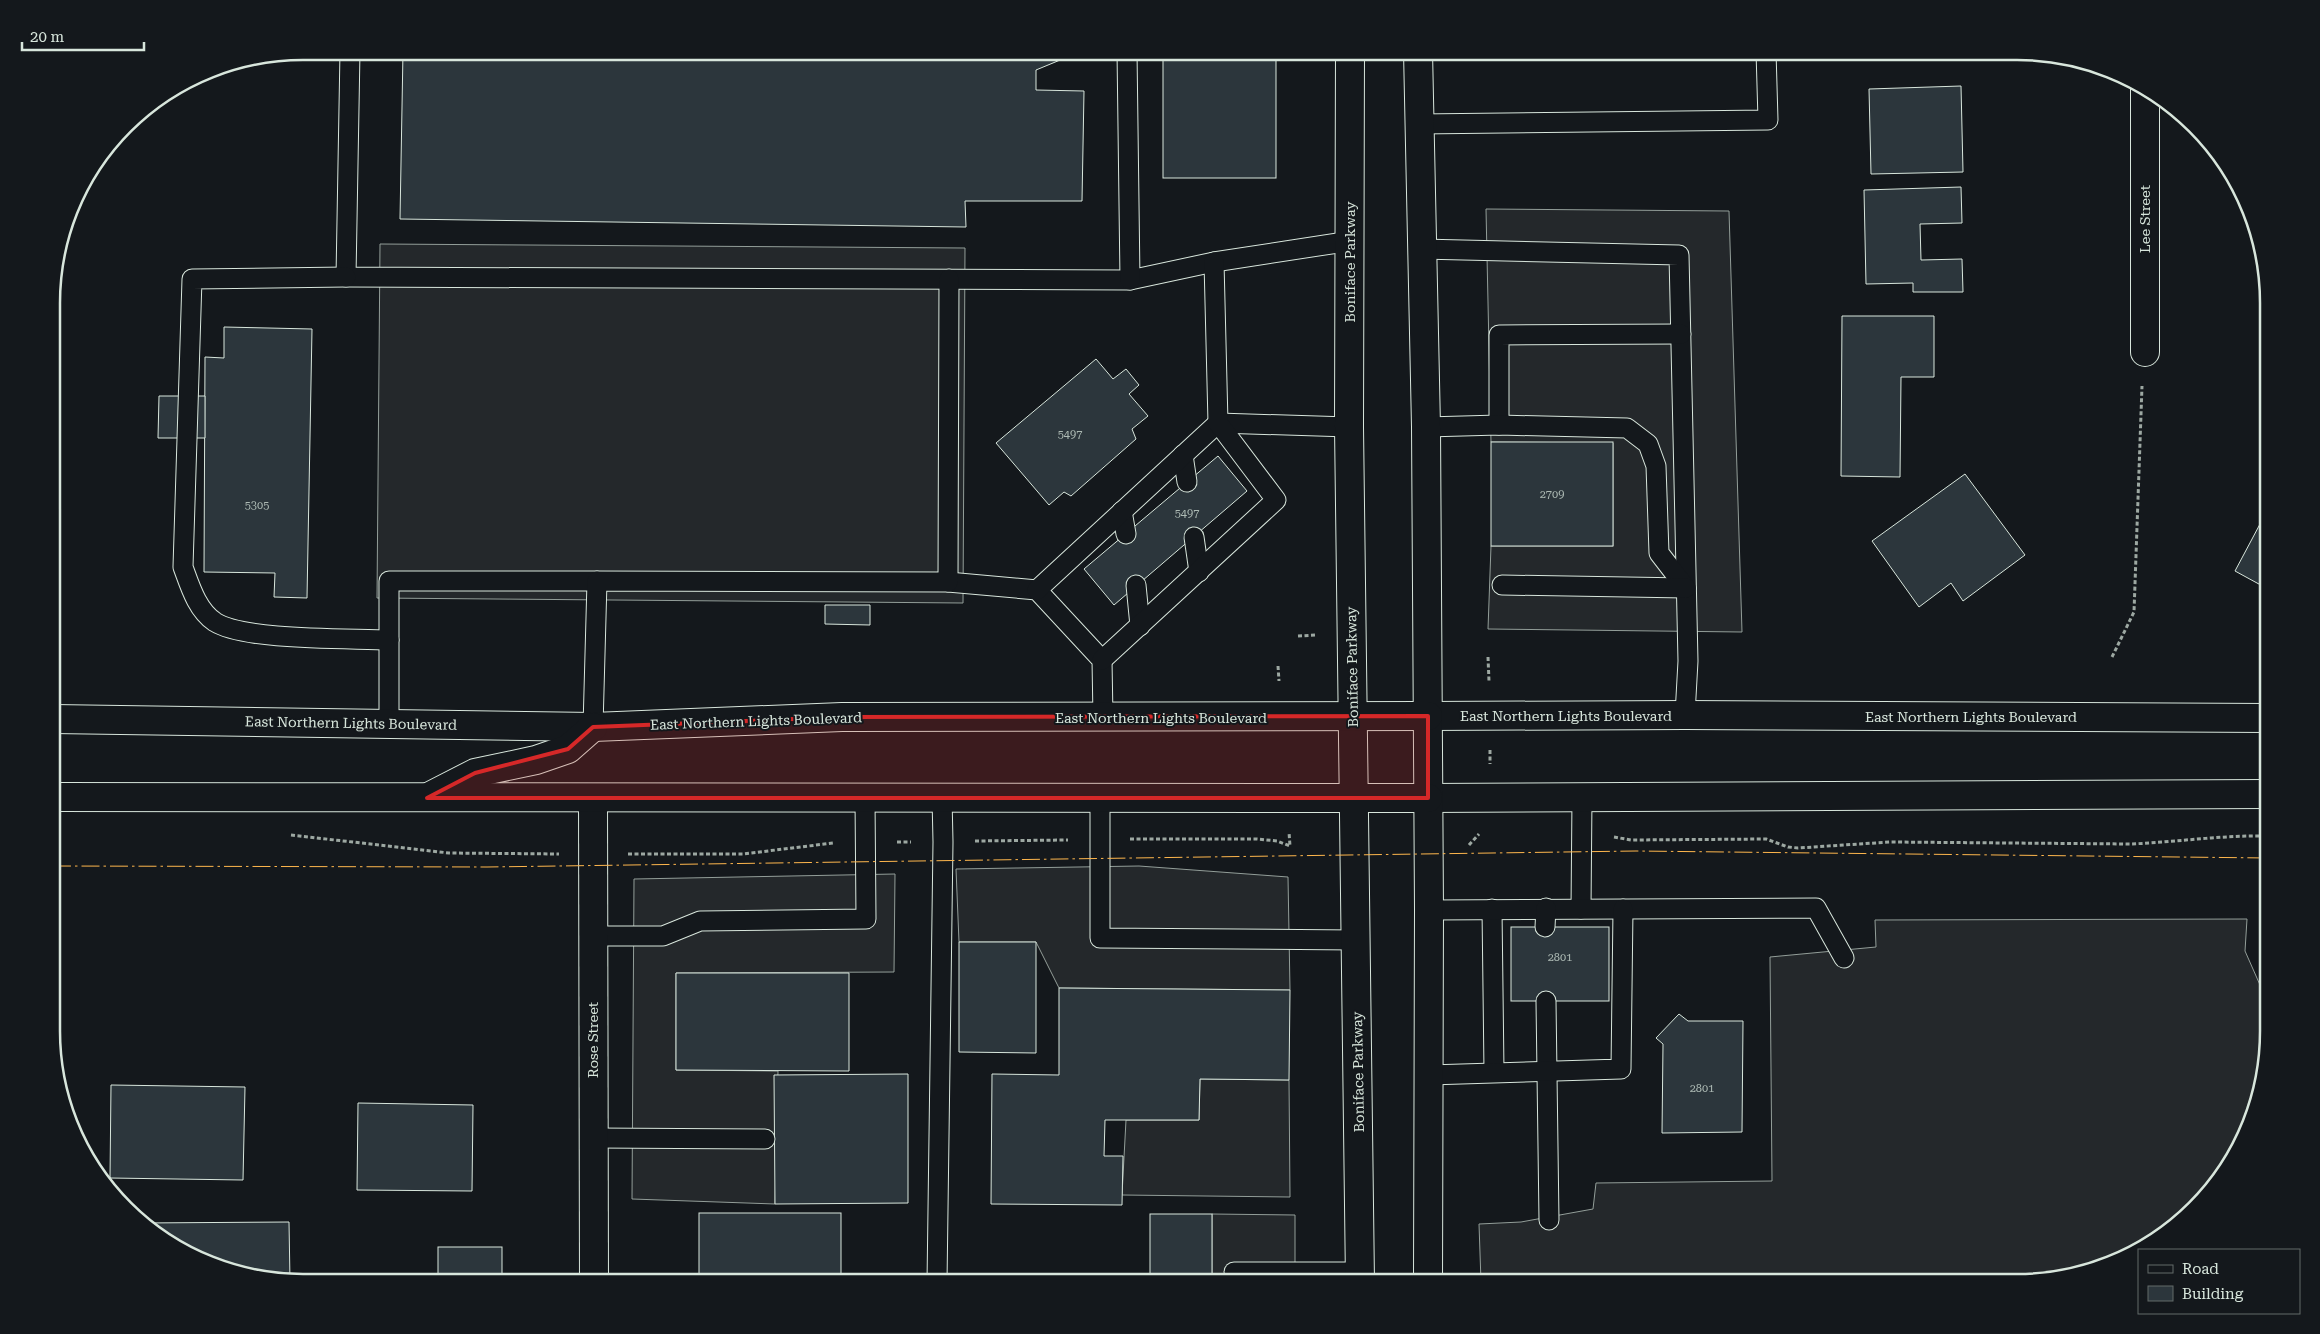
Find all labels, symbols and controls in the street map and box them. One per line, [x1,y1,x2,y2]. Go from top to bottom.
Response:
scale bar [22,20,145,52]
text: 20 m [30,28,65,46]
street label: Lee Street [2137,185,2153,253]
street label: Boniface Parkway [1342,201,1358,322]
house number: 5497 [1058,428,1082,441]
house number: 2709 [1540,488,1564,501]
house number: 5305 [245,499,269,512]
house number: 5497 [1175,507,1199,520]
street label: Boniface Parkway [1343,606,1361,728]
street label: East Northern Lights Boulevard [1460,708,1672,724]
street label: East Northern Lights Boulevard [650,709,862,733]
street label: East Northern Lights Boulevard [1865,709,2077,725]
street label: East Northern Lights Boulevard [1055,710,1267,726]
street label: East Northern Lights Boulevard [245,713,457,733]
house number: 2801 [1548,951,1572,964]
street label: Rose Street [585,1002,601,1078]
street label: Boniface Parkway [1349,1011,1367,1133]
house number: 2801 [1690,1082,1714,1095]
legend [2138,1249,2300,1314]
text: Road [2182,1260,2219,1278]
text: Building [2182,1285,2244,1303]

